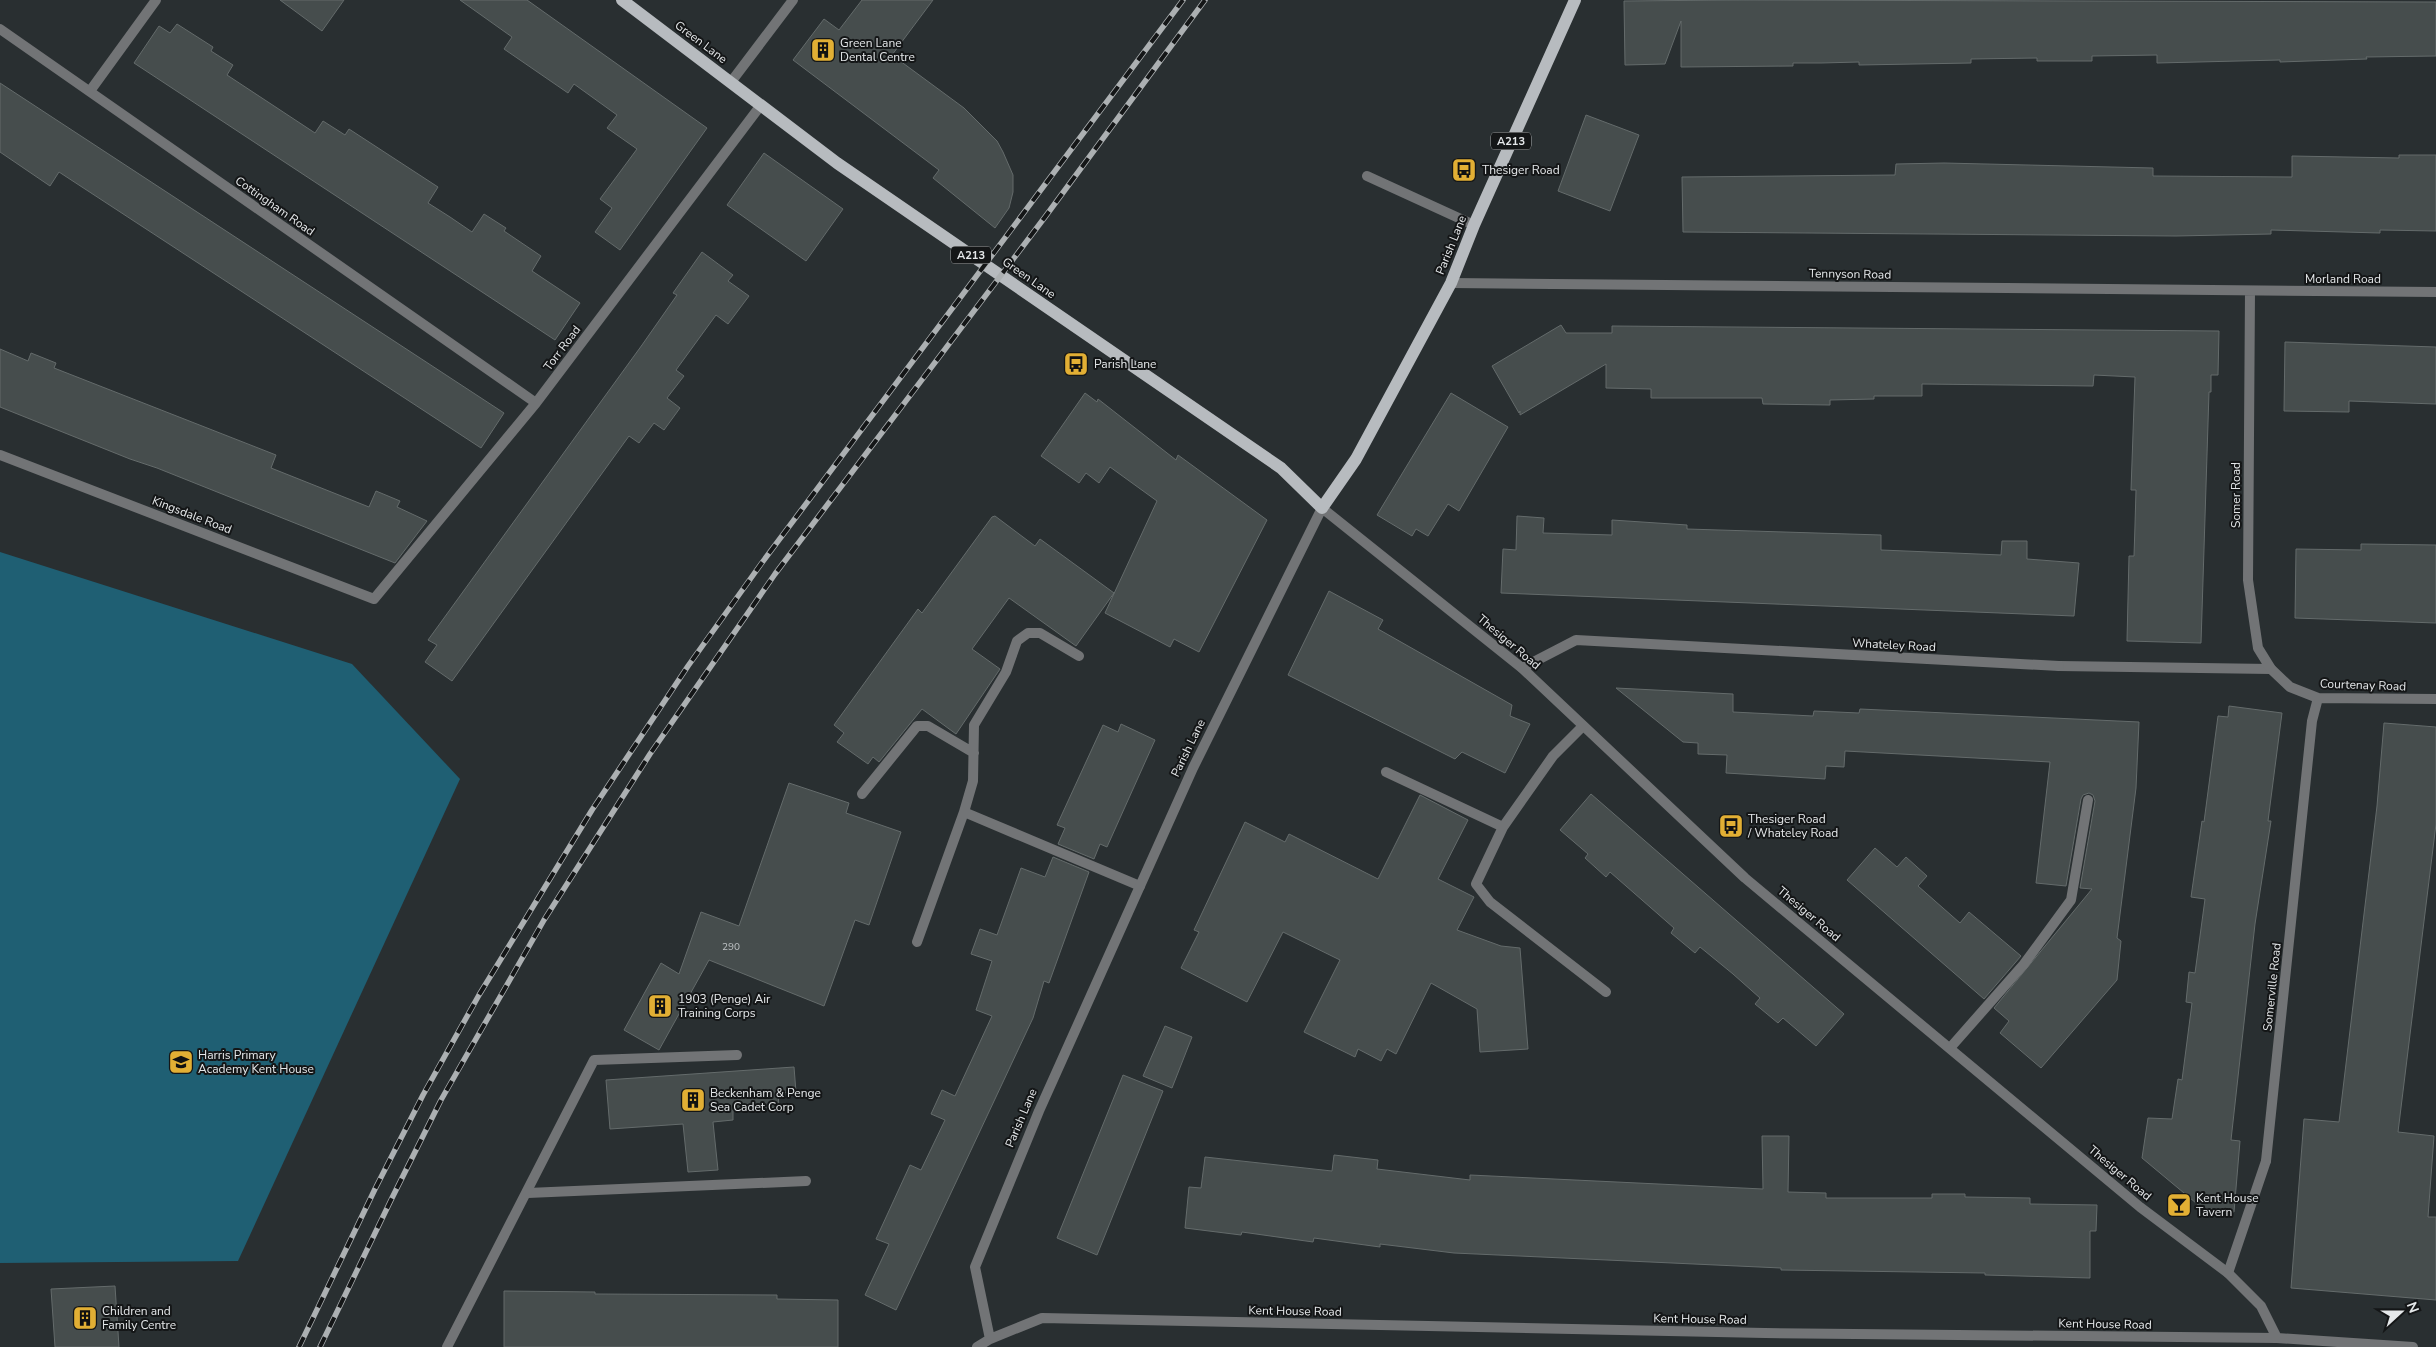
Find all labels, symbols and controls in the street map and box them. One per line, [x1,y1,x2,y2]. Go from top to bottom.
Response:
street label: Green Lane [672,17,730,67]
place label: Green Lane Dental Centre [840,35,915,65]
building icon: Green Lane Dental Centre [810,37,836,63]
road number: A213 [1491,132,1531,150]
bus stop icon: Thesiger Road [1451,157,1477,183]
place label: Thesiger Road [1482,162,1560,178]
street label: Cottingham Road [232,173,318,239]
street label: Parish Lane [1432,213,1470,277]
road number: A213 [951,246,991,264]
street label: Green Lane [999,254,1059,302]
street label: Tennyson Road [1809,265,1891,283]
street label: Morland Road [2305,271,2381,287]
street label: Torr Road [540,322,584,374]
bus stop icon: Parish Lane [1063,351,1089,377]
place label: Parish Lane [1094,356,1157,372]
street label: Somer Road [2228,462,2244,528]
street label: Kingsdale Road [150,492,234,538]
street label: Thesiger Road [1474,611,1544,673]
street label: Whateley Road [1852,635,1936,655]
street label: Courtenay Road [2319,675,2407,695]
street label: Parish Lane [1167,716,1209,780]
place label: Thesiger Road / Whateley Road [1747,811,1838,841]
bus stop icon: Thesiger Road / Whateley Road [1718,813,1744,839]
street label: Thesiger Road [1774,883,1844,945]
house number: 290 [722,940,740,954]
street label: Somerville Road [2259,942,2285,1032]
place label: 1903 (Penge) Air Training Corps [678,991,771,1021]
building icon: 1903 (Penge) Air Training Corps [647,993,673,1019]
place label: Harris Primary Academy Kent House [198,1047,314,1077]
school or university icon: Harris Primary Academy Kent House [168,1049,194,1075]
place label: Beckenham & Penge Sea Cadet Corp [710,1085,821,1115]
street label: Parish Lane [1001,1086,1041,1150]
building icon: Beckenham & Penge Sea Cadet Corp [680,1087,706,1113]
street label: Thesiger Road [2085,1142,2155,1204]
place label: Kent House Tavern [2196,1190,2259,1220]
bar icon: Kent House Tavern [2166,1192,2192,1218]
north arrow [2376,1287,2426,1337]
text: N [2402,1299,2423,1316]
street label: Kent House Road [1248,1302,1342,1320]
place label: Children and Family Centre [102,1303,176,1333]
building icon: Children and Family Centre [72,1305,98,1331]
street label: Kent House Road [1653,1310,1747,1328]
street label: Kent House Road [2058,1315,2152,1333]

